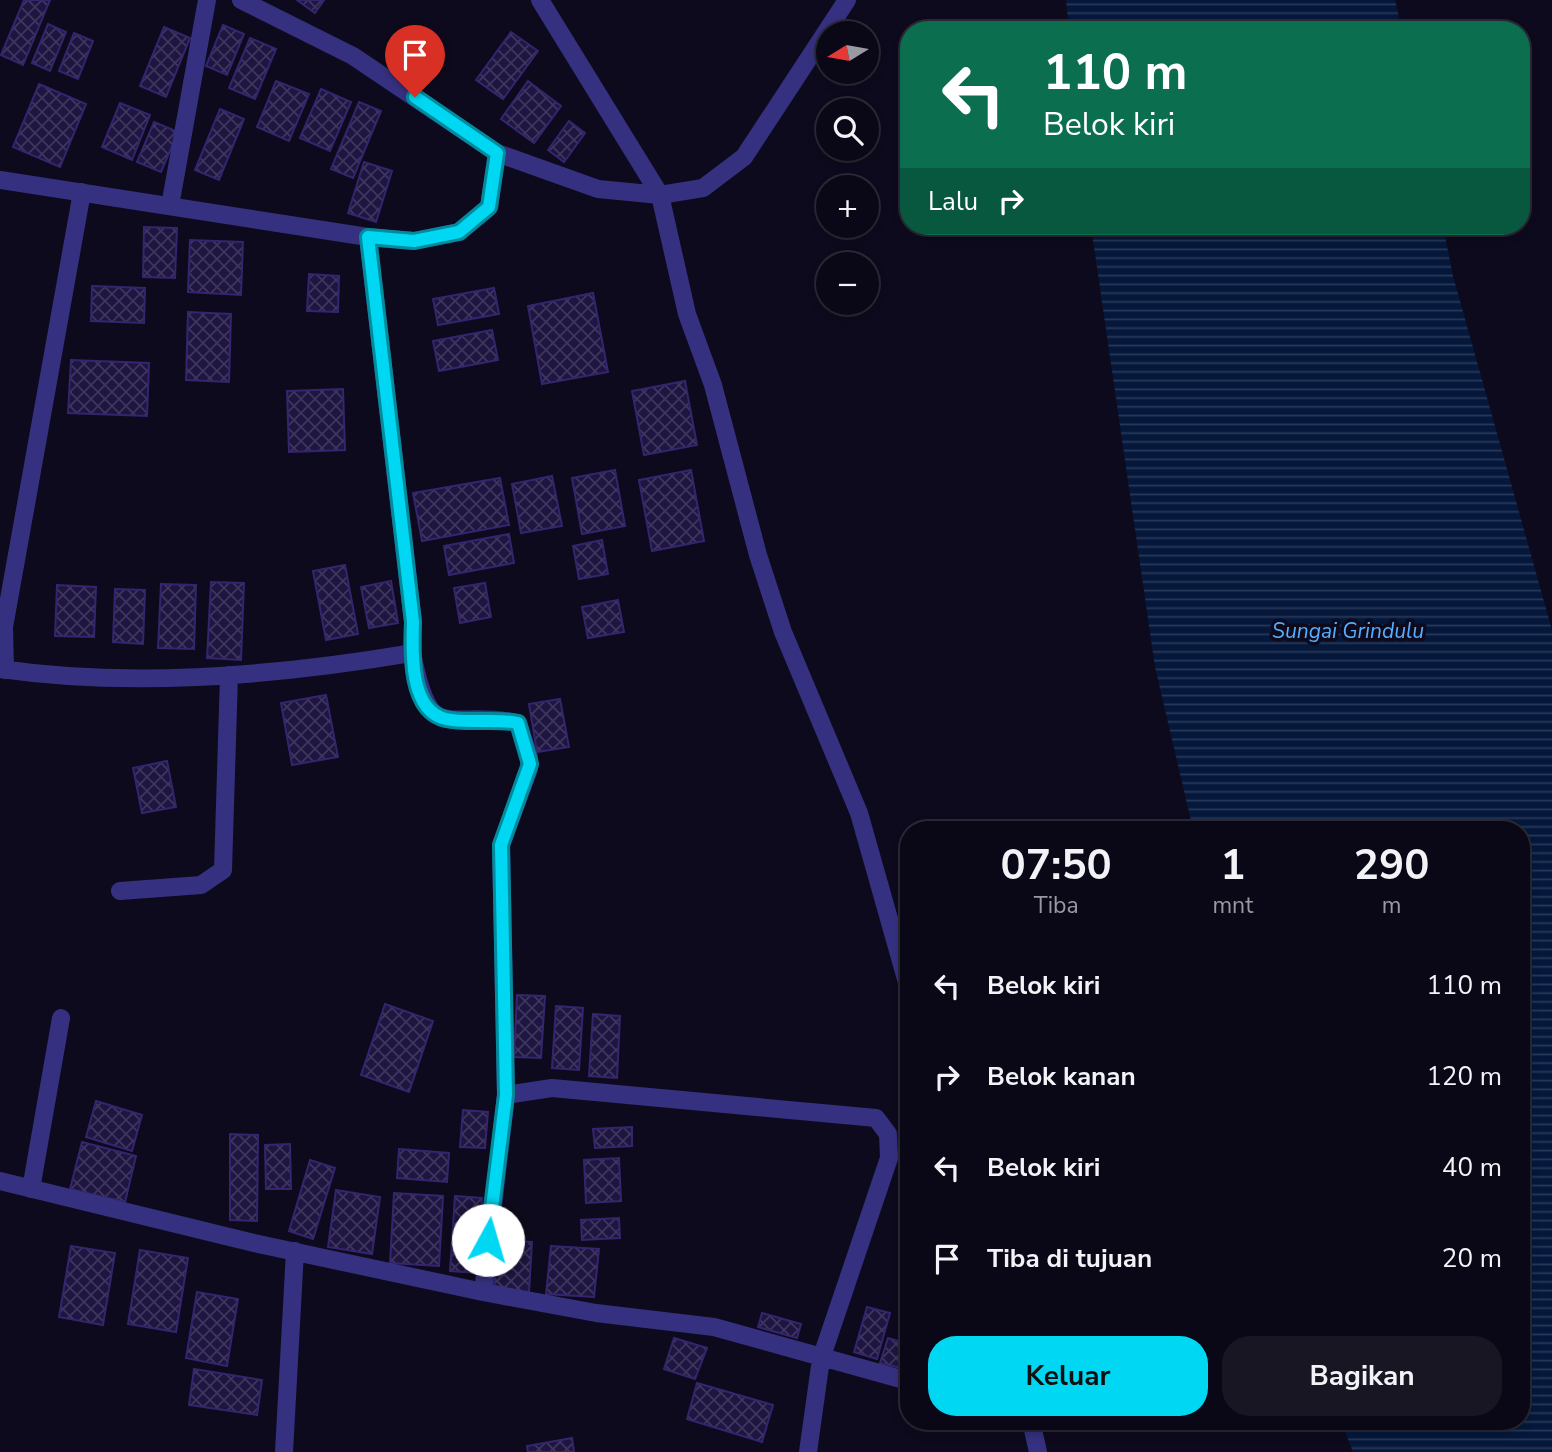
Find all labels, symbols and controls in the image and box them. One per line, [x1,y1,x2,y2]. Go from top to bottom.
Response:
north arrow [816,21,878,84]
map controls [816,21,879,315]
pin [385,25,445,97]
icon: arrive [396,36,434,74]
text: 110 m [1043,39,1187,106]
icon: left [928,49,1019,140]
button: search [816,98,879,161]
text: Belok kiri [1043,103,1175,146]
button: + [816,175,879,238]
icon: right [992,182,1030,220]
text: Lalu [928,184,978,219]
button: − [816,252,879,315]
water label: Sungai Grindulu [1272,617,1424,645]
text: 07:50 [1001,837,1112,894]
text: 1 [1220,837,1245,894]
text: 290 [1354,837,1429,894]
text: Tiba [1034,890,1079,921]
text: mnt [1212,890,1253,921]
text: m [1382,890,1401,921]
icon: left [928,967,966,1005]
text: Belok kiri [987,968,1100,1003]
text: 110 m [1426,968,1502,1003]
icon: right [928,1058,966,1096]
text: Belok kanan [987,1059,1136,1094]
text: 120 m [1426,1059,1502,1094]
icon: left [928,1149,966,1187]
text: Belok kiri [987,1150,1100,1185]
text: 40 m [1442,1150,1502,1185]
position arrow [451,1203,525,1277]
icon: arrive [928,1240,966,1278]
text: Tiba di tujuan [987,1241,1152,1276]
text: 20 m [1442,1241,1502,1276]
button: Keluar [928,1336,1208,1416]
button: Bagikan [1222,1336,1502,1416]

